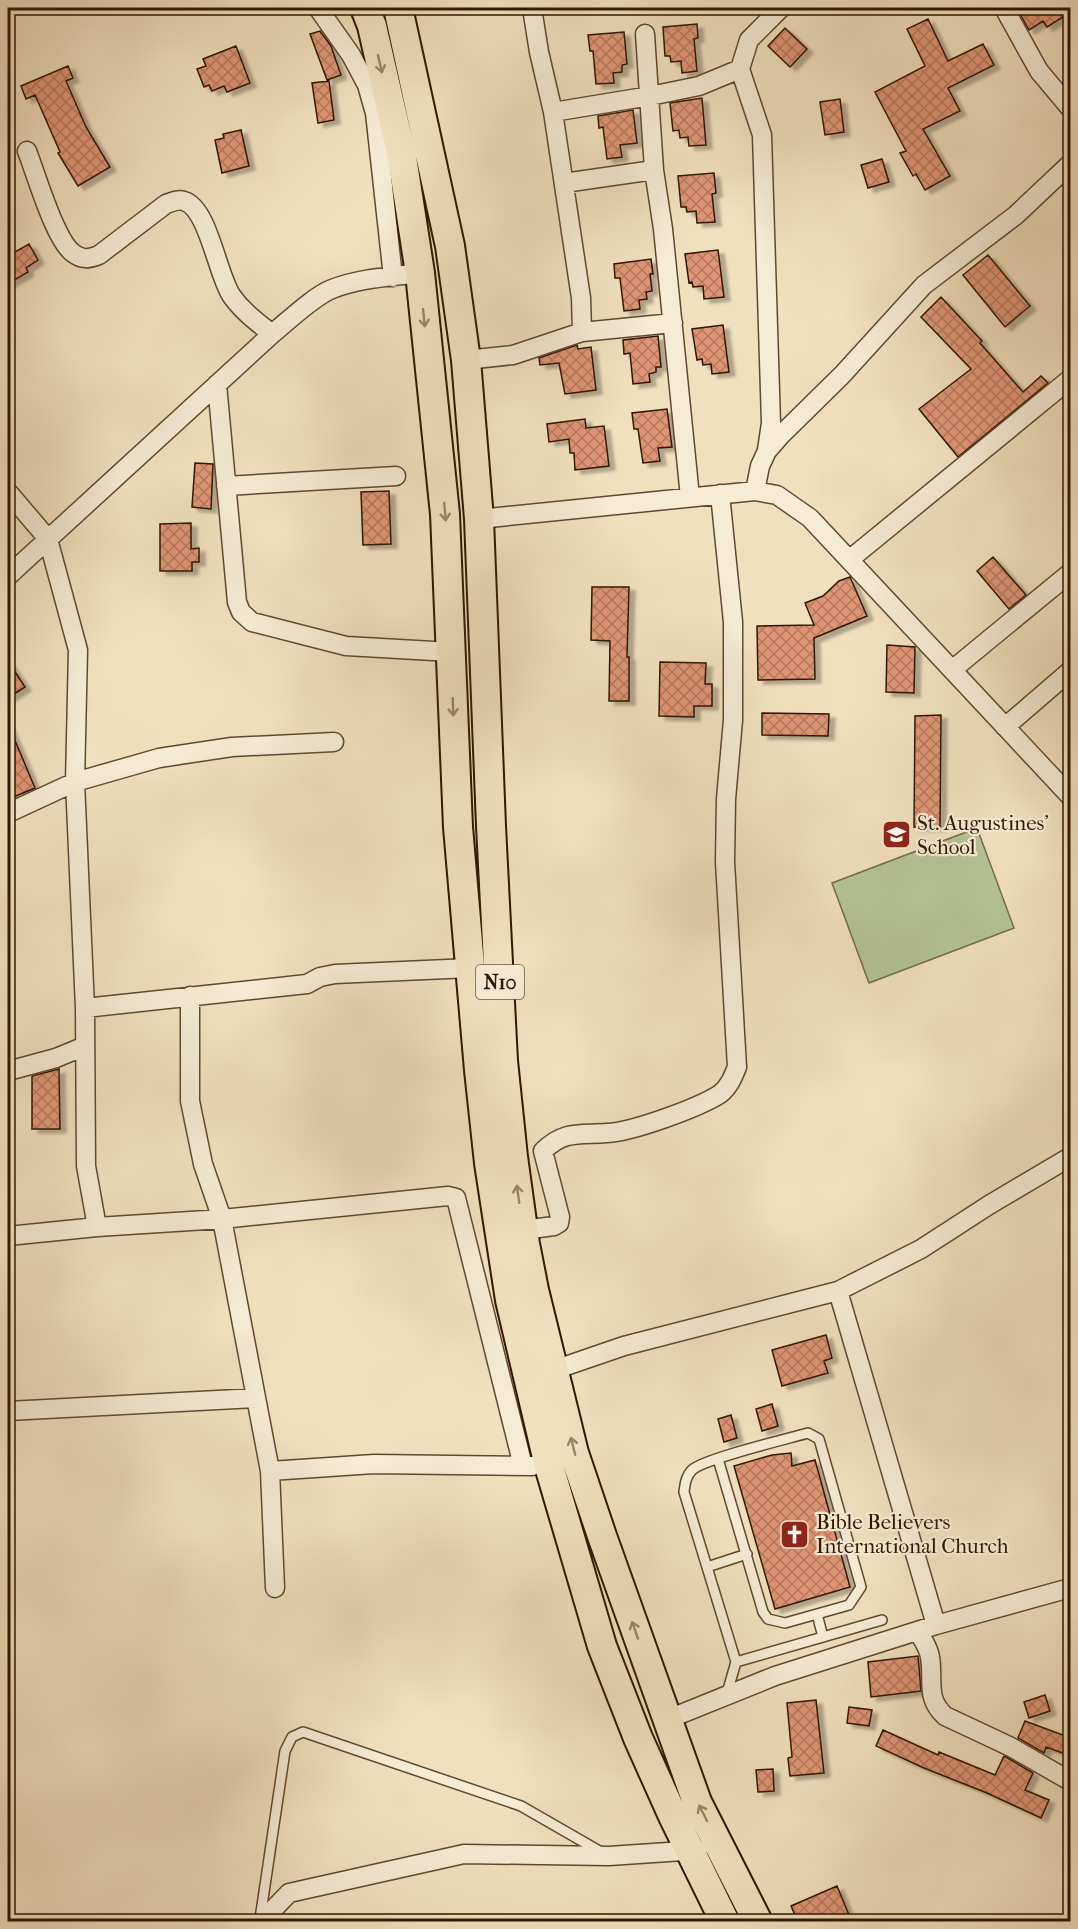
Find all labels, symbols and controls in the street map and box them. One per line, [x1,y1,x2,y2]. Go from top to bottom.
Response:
one-way arrow [375,54,387,73]
one-way arrow [419,307,430,327]
one-way arrow [440,501,451,521]
one-way arrow [448,696,459,716]
place label: St. Augustines' School [917,811,1049,859]
school or university icon: St. Augustines' School [880,819,912,851]
road number: N10 [476,965,524,999]
one-way arrow [513,1184,524,1204]
one-way arrow [566,1437,578,1456]
place label: Bible Believers International Church [816,1510,1009,1558]
church icon: Bible Believers International Church [779,1518,811,1550]
one-way arrow [629,1621,640,1640]
one-way arrow [696,1805,708,1823]

